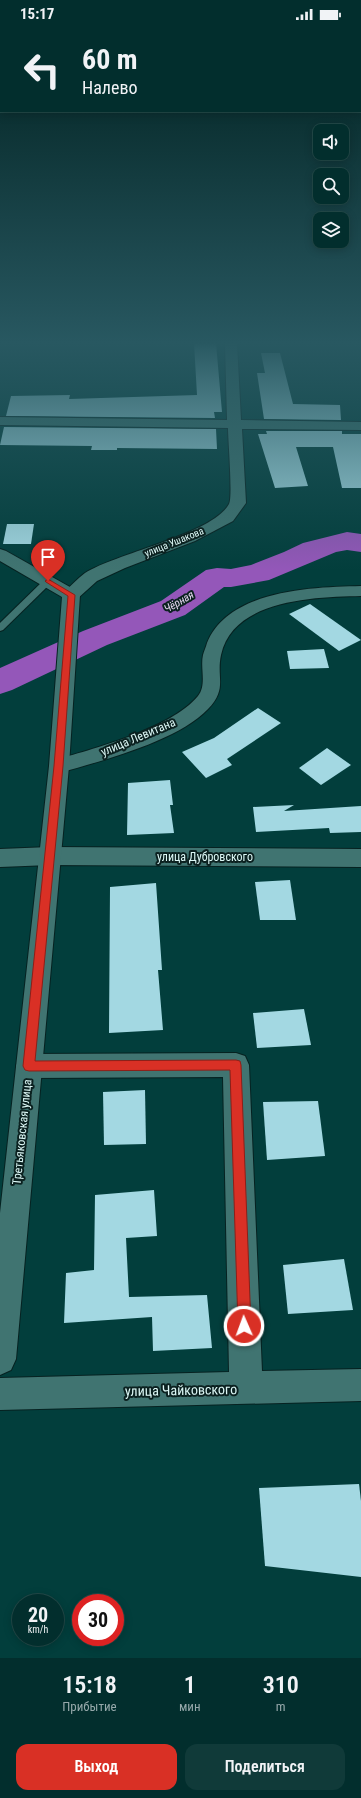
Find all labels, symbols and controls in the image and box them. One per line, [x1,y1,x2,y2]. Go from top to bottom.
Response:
text: 15:17 [20,5,54,23]
text: 60 m [82,43,138,76]
icon: left [16,44,68,96]
text: Налево [82,77,138,98]
map controls [313,124,349,248]
button: sound [313,124,349,160]
button: search [313,168,349,204]
button: layers [313,212,349,248]
street label: улица Ушакова [143,525,205,559]
pin [31,540,65,581]
icon: arrive [37,546,59,568]
water label: Чёрная [162,588,196,616]
street label: улица Левитана [99,715,178,759]
street label: улица Дубровского [157,850,253,864]
street label: Третьяковская улица [9,1078,35,1185]
position arrow [223,1305,265,1347]
street label: улица Чайковского [125,1381,237,1399]
speed limit sign: 30 [72,1594,124,1646]
text: 20 [28,1603,48,1627]
text: km/h [28,1624,48,1635]
text: 15:18 [62,1671,117,1699]
text: 1 [184,1671,196,1699]
text: 310 [263,1671,299,1699]
text: Прибытие [62,1699,117,1714]
text: мин [179,1699,201,1714]
text: m [276,1699,286,1714]
button: Выход [16,1744,177,1790]
button: Поделиться [185,1744,345,1790]

